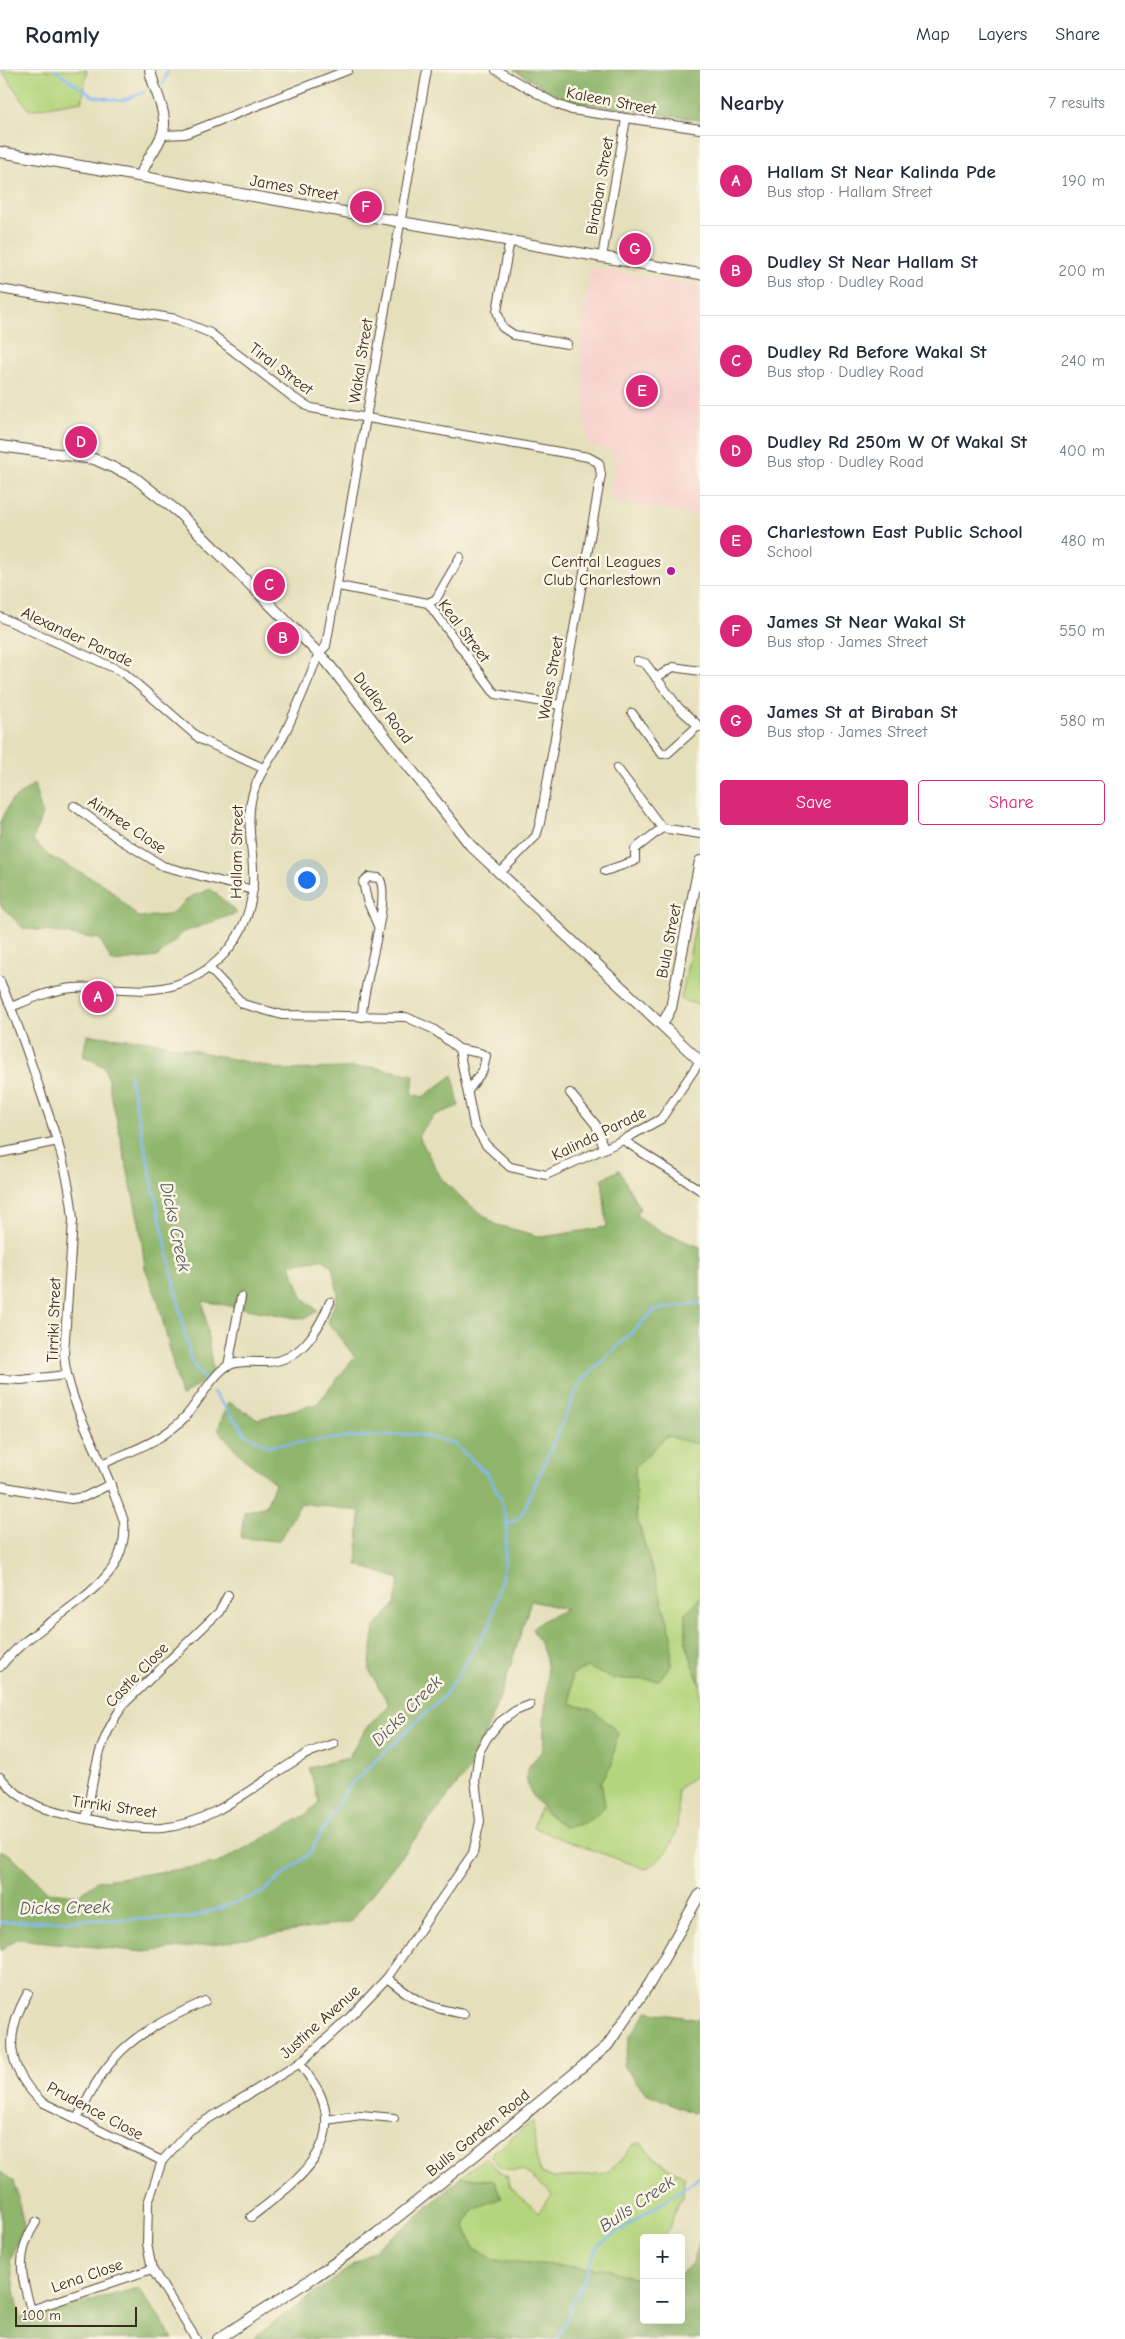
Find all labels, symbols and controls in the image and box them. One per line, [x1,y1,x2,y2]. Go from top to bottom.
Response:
text: Roamly [25,21,99,49]
text: Map [916,24,950,45]
text: Layers [978,24,1027,45]
text: Share [1055,24,1100,45]
street label: Kaleen Street [565,83,658,119]
text: Nearby [720,91,784,115]
text: 7 results [1048,94,1105,112]
street label: Biraban Street [583,135,618,236]
text: Hallam St Near Kalinda Pde [767,161,996,183]
street label: James Street [249,171,340,205]
text: A [732,172,740,190]
text: 190 m [1062,172,1105,190]
text: Bus stop · Hallam Street [767,183,932,201]
pin: F [350,188,382,226]
pin: G [619,230,651,268]
text: Dudley St Near Hallam St [767,251,977,273]
text: B [731,262,741,280]
text: 200 m [1059,262,1105,280]
text: Bus stop · Dudley Road [767,273,924,291]
street label: Wakal Street [345,317,377,405]
street label: Tiral Street [246,339,317,399]
text: Dudley Rd Before Wakal St [767,341,987,363]
text: C [731,352,741,370]
text: 240 m [1061,352,1105,370]
text: Bus stop · Dudley Road [767,363,924,381]
pin: E [626,372,658,410]
pin: D [65,423,97,461]
text: Dudley Rd 250m W Of Wakal St [767,431,1027,453]
text: D [731,442,741,460]
text: 400 m [1059,442,1105,460]
text: Bus stop · Dudley Road [767,453,924,471]
text: Charlestown East Public School [767,521,1023,543]
text: E [731,532,741,550]
text: 480 m [1061,532,1105,550]
text: School [767,543,813,561]
place label: Central Leagues Club Charlestown [544,553,661,589]
marker: Central Leagues Club Charlestown [665,565,677,577]
pin: C [253,566,285,604]
street label: Keal Street [434,596,494,666]
street label: Alexander Parade [18,603,136,671]
text: James St Near Wakal St [767,611,965,633]
pin: B [267,619,299,657]
text: F [731,622,741,640]
text: 550 m [1059,622,1105,640]
text: Bus stop · James Street [767,633,927,651]
street label: Wales Street [535,634,567,721]
street label: Dudley Road [350,669,416,747]
text: James St at Biraban St [767,701,957,723]
text: G [730,712,742,730]
text: 580 m [1060,712,1105,730]
text: Bus stop · James Street [767,723,927,741]
button: Save [720,780,908,825]
button: Share [918,780,1105,825]
street label: Aintree Close [85,792,169,858]
street label: Hallam Street [227,805,247,899]
your location [294,867,320,893]
street label: Bula Street [653,902,685,980]
pin: A [82,978,114,1016]
street label: Kalinda Parade [549,1103,649,1165]
water label: Dicks Creek [155,1180,195,1274]
street label: Tirriki Street [44,1277,64,1363]
street label: Castle Close [102,1639,172,1711]
water label: Dicks Creek [367,1671,447,1751]
street label: Tirriki Street [71,1792,158,1822]
water label: Dicks Creek [19,1897,111,1919]
street label: Justine Avenue [276,1981,364,2063]
street label: Prudence Close [44,2078,146,2144]
street label: Bulls Garden Road [423,2086,533,2180]
water label: Bulls Creek [595,2171,679,2237]
map controls [640,2234,685,2324]
button: + [640,2234,685,2279]
street label: Lena Close [49,2255,125,2297]
button: − [640,2279,685,2324]
scale bar [15,2304,138,2327]
text: 100 m [22,2307,61,2324]

